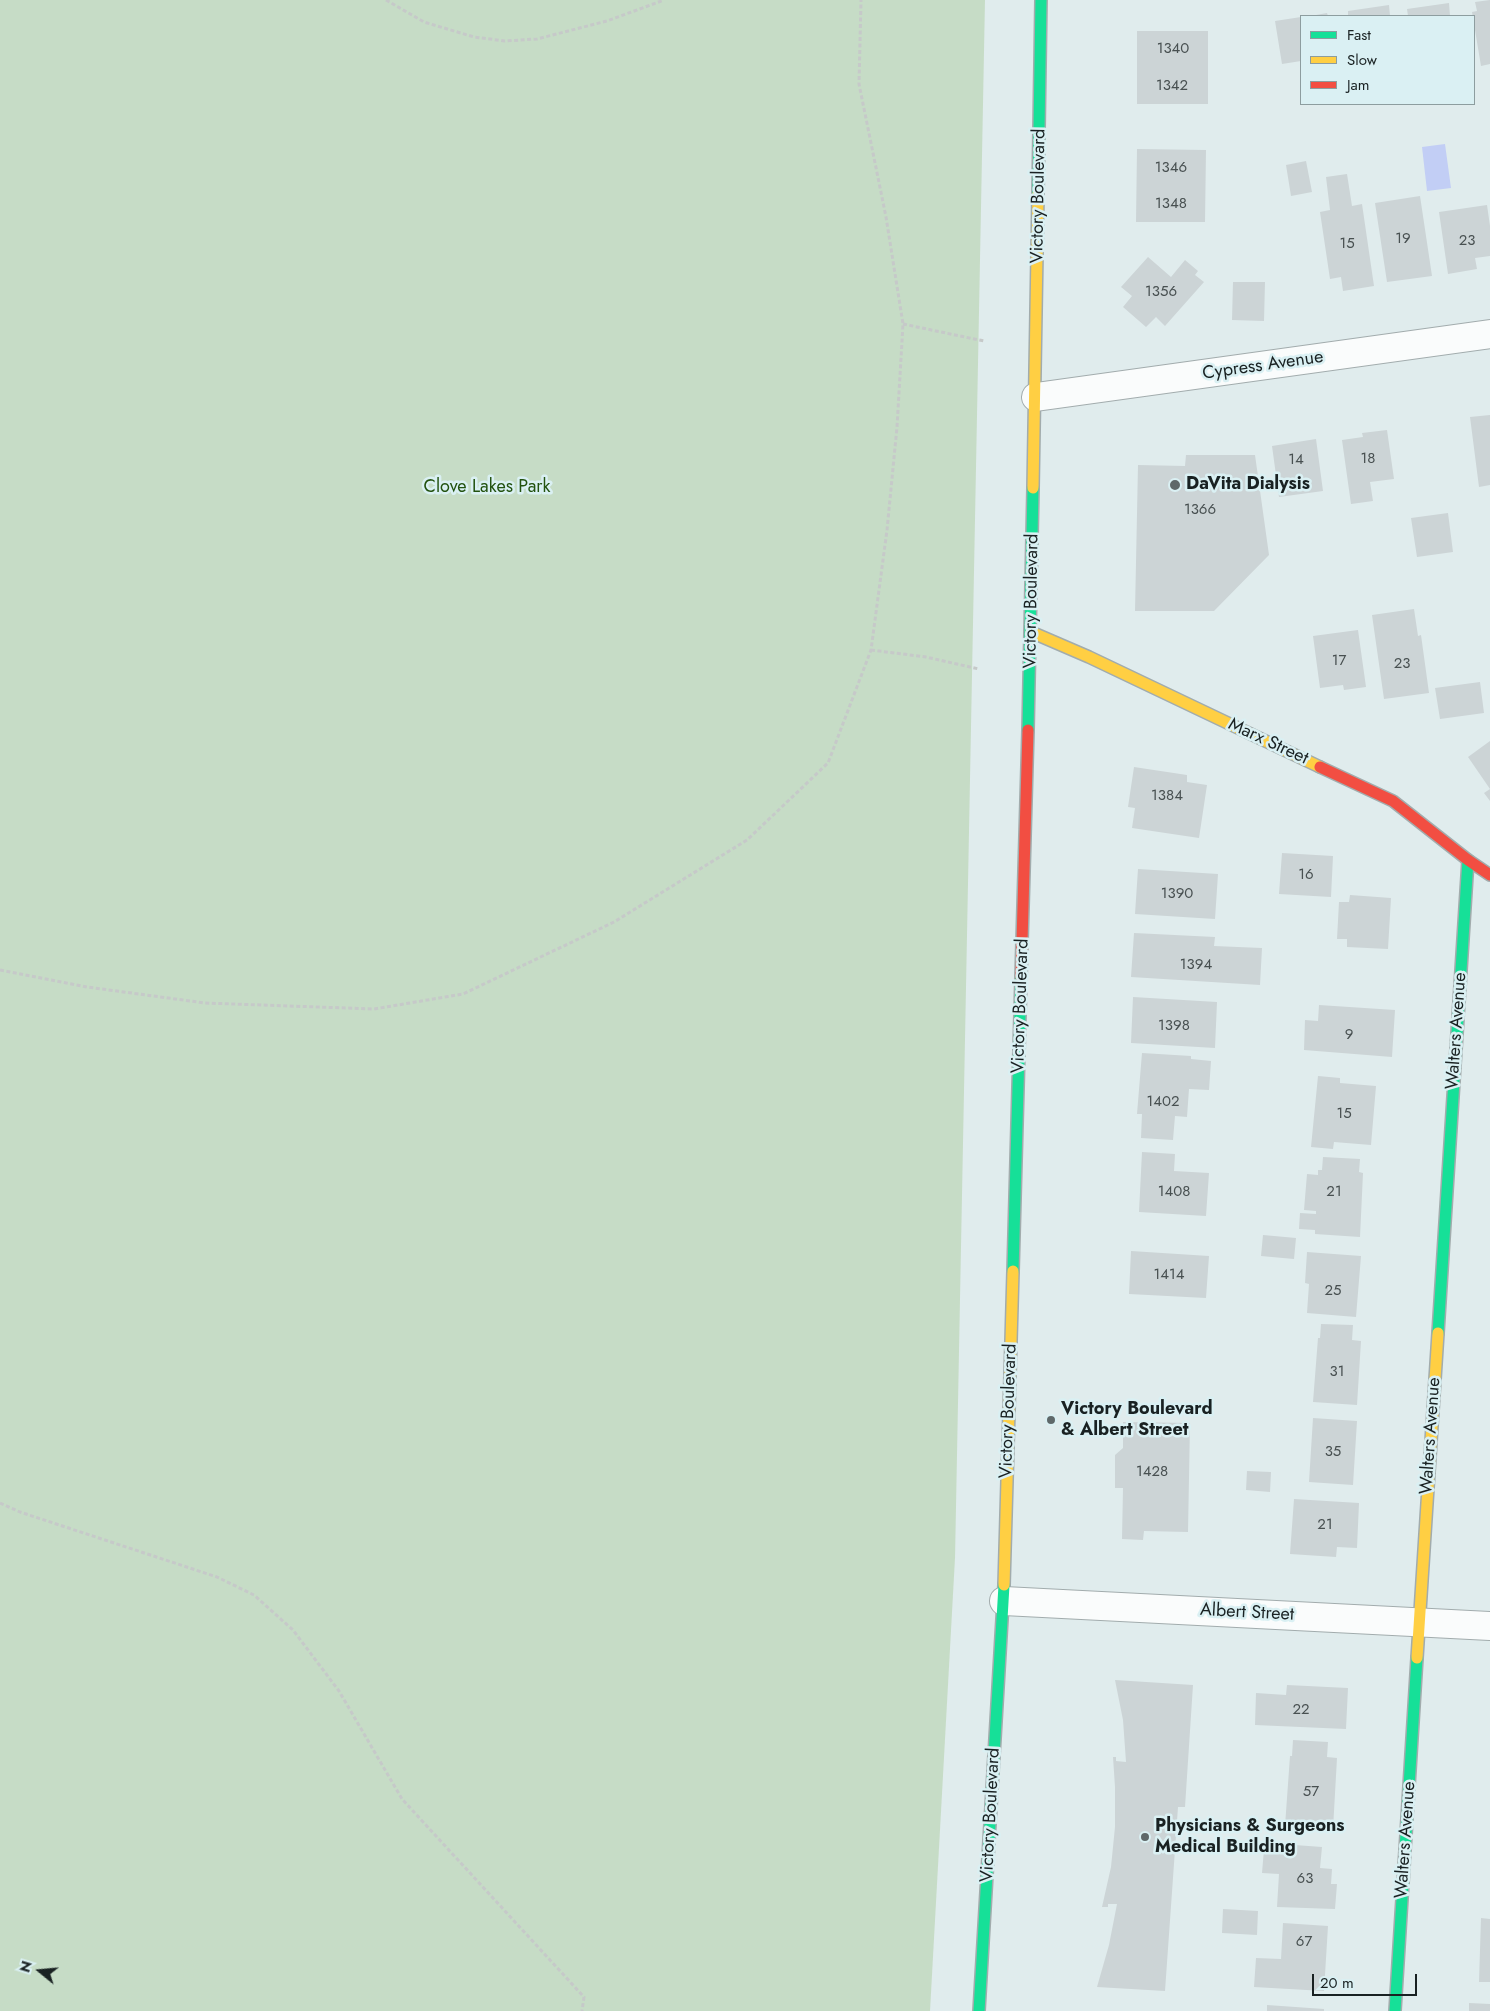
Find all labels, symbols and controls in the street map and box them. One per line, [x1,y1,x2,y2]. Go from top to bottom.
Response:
legend [1300,15,1475,105]
text: Fast [1347,24,1371,46]
house number: 1340 [1157,40,1189,58]
text: Slow [1347,49,1377,71]
text: Jam [1347,74,1370,96]
house number: 1342 [1156,77,1188,95]
street label: Victory Boulevard [1027,128,1051,264]
house number: 1346 [1155,159,1187,177]
house number: 1348 [1155,195,1187,213]
house number: 19 [1395,230,1411,248]
house number: 23 [1459,232,1475,250]
house number: 15 [1339,235,1355,253]
house number: 1356 [1145,283,1177,301]
street label: Cypress Avenue [1201,347,1325,385]
house number: 18 [1361,450,1375,468]
house number: 14 [1288,451,1304,469]
place label: DaVita Dialysis [1186,474,1310,496]
park label: Clove Lakes Park [424,477,550,499]
marker: DaVita Dialysis [1168,478,1182,492]
house number: 1366 [1184,501,1216,519]
street label: Victory Boulevard [1020,533,1044,669]
house number: 17 [1332,652,1346,670]
house number: 23 [1394,655,1410,673]
street label: Marx Street [1225,714,1311,770]
house number: 1384 [1151,787,1183,805]
house number: 16 [1298,866,1314,884]
house number: 1390 [1161,885,1193,903]
street label: Victory Boulevard [1008,938,1034,1074]
house number: 1394 [1180,956,1212,974]
street label: Walters Avenue [1442,972,1472,1090]
house number: 1398 [1158,1017,1190,1035]
house number: 9 [1345,1026,1353,1044]
house number: 1402 [1146,1093,1180,1111]
house number: 15 [1336,1105,1352,1123]
house number: 1408 [1158,1183,1190,1201]
house number: 21 [1326,1183,1342,1201]
house number: 1414 [1154,1266,1184,1284]
house number: 25 [1325,1282,1341,1300]
street label: Victory Boulevard [996,1343,1022,1479]
house number: 31 [1330,1363,1344,1381]
street label: Walters Avenue [1416,1377,1446,1495]
place label: Victory Boulevard & Albert Street [1061,1399,1213,1442]
marker: Victory Boulevard & Albert Street [1045,1414,1057,1426]
house number: 35 [1325,1443,1341,1461]
house number: 1428 [1136,1463,1168,1481]
house number: 21 [1317,1516,1333,1534]
street label: Albert Street [1199,1600,1295,1626]
house number: 22 [1292,1701,1310,1719]
street label: Victory Boulevard [977,1747,1005,1883]
street label: Walters Avenue [1391,1781,1421,1899]
house number: 57 [1303,1783,1319,1801]
place label: Physicians & Surgeons Medical Building [1155,1816,1345,1858]
marker: Physicians & Surgeons Medical Building [1139,1831,1151,1843]
house number: 63 [1297,1870,1313,1888]
house number: 67 [1296,1933,1312,1951]
north arrow [15,1946,65,1996]
text: N [14,1958,37,1975]
scale bar [1315,1964,1420,1996]
text: 20 m [1320,1972,1354,1994]

